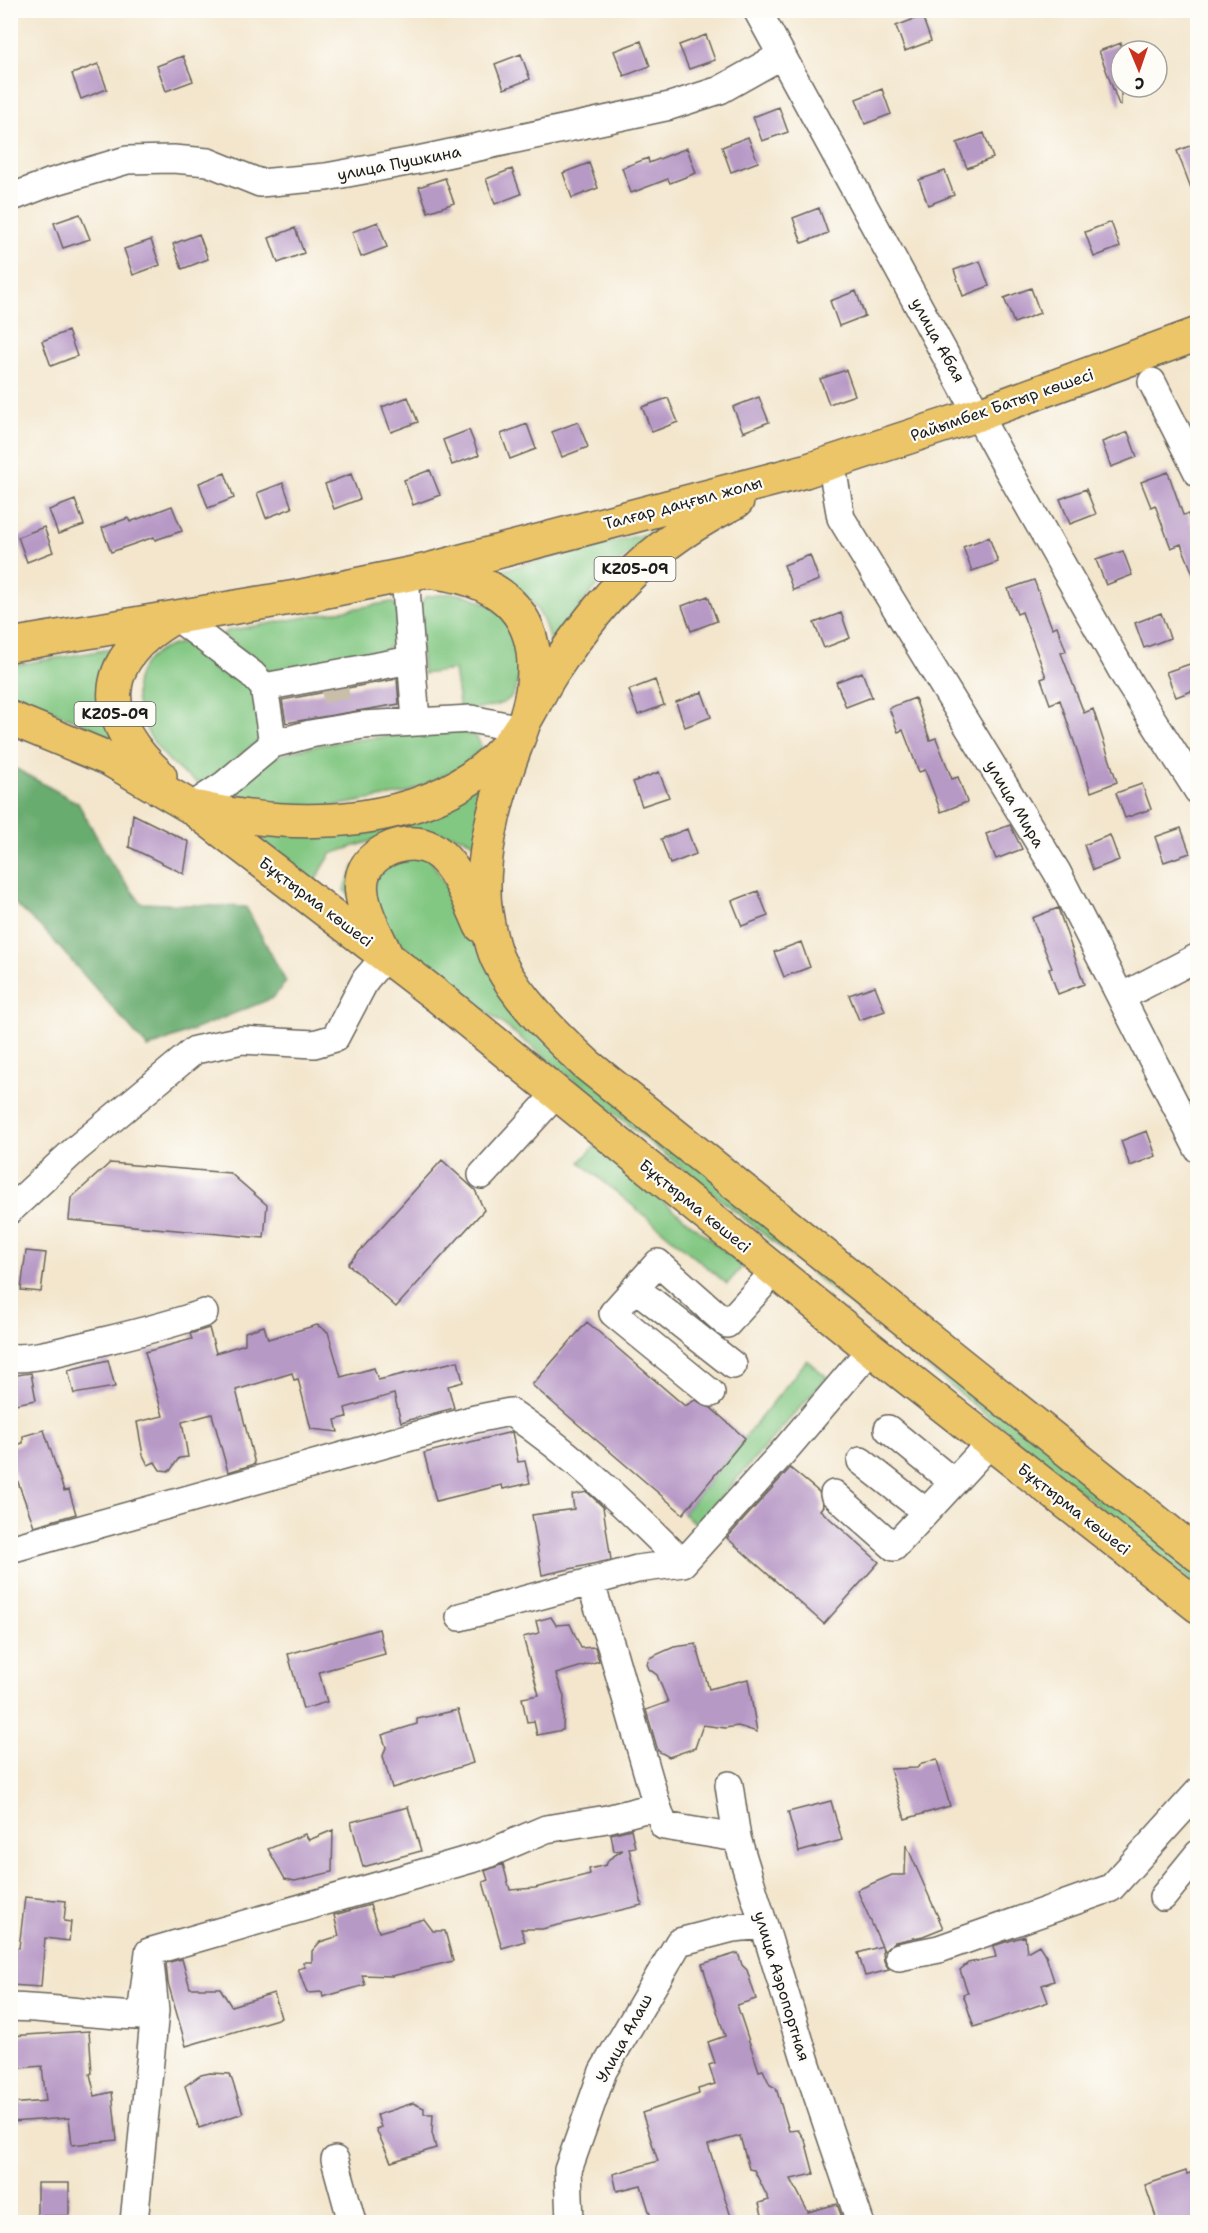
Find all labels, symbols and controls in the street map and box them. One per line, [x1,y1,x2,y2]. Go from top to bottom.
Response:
north arrow [1109,39,1169,99]
text: С [1134,73,1145,94]
street label: улица Пушкина [335,141,463,185]
street label: улица Абая [906,294,970,386]
street label: Райымбек Батыр көшесі [908,364,1096,446]
street label: Талғар даңғыл жолы [601,472,765,534]
road number: KZ05-09 [594,557,676,581]
road number: KZ05-09 [74,702,156,726]
street label: улица Мира [981,756,1049,852]
street label: Бұқтырма көшесі [255,852,377,952]
street label: Бұқтырма көшесі [635,1155,755,1257]
street label: Бұқтырма көшесі [1013,1458,1135,1560]
street label: улица Аэропортная [749,1908,815,2064]
street label: Улица Алаш [591,1990,657,2086]

